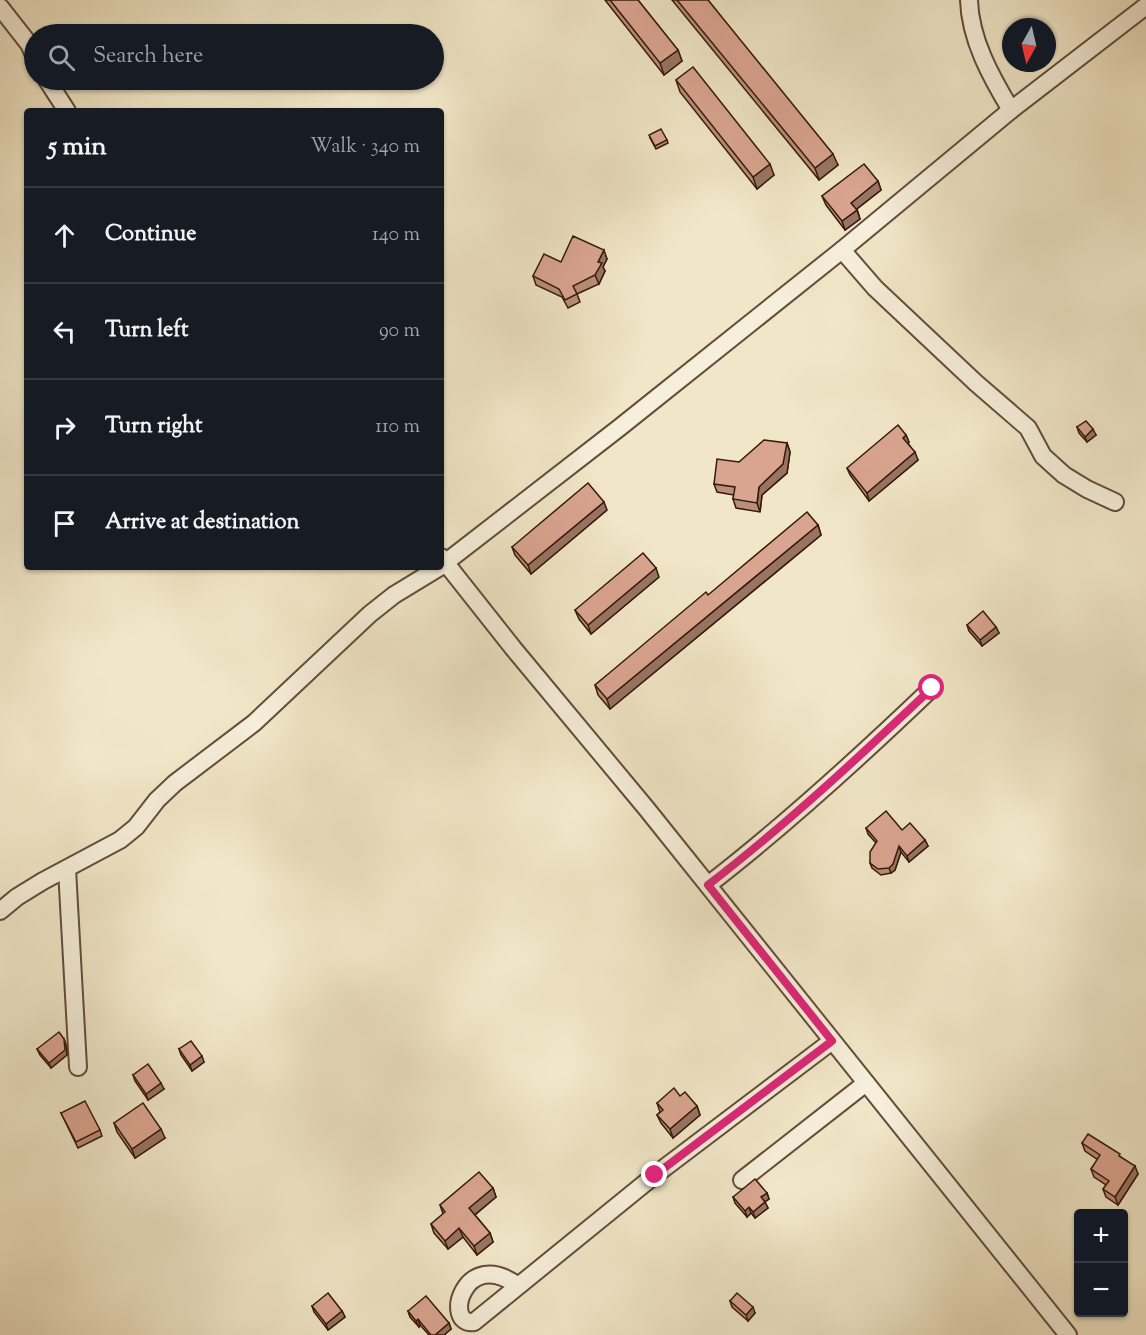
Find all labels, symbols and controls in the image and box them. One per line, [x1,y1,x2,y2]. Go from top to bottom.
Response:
north arrow [1002,18,1056,72]
search box [24,24,444,90]
icon: search [45,41,78,74]
text: Search here [93,41,203,73]
text: 5 min [48,129,107,166]
text: Walk · 340 m [310,133,420,162]
icon: ahead [48,219,81,252]
text: Continue [105,219,196,251]
text: 140 m [372,221,420,250]
icon: left [48,315,81,348]
text: Turn left [105,315,188,347]
text: 90 m [379,317,420,346]
icon: right [48,411,81,444]
text: Turn right [105,411,202,443]
text: 110 m [375,413,420,442]
icon: arrive [48,507,81,540]
text: Arrive at destination [105,507,300,539]
route start [918,674,944,700]
route end [641,1161,667,1187]
map controls [1074,1209,1128,1317]
button: + [1074,1209,1128,1263]
button: − [1074,1263,1128,1317]

